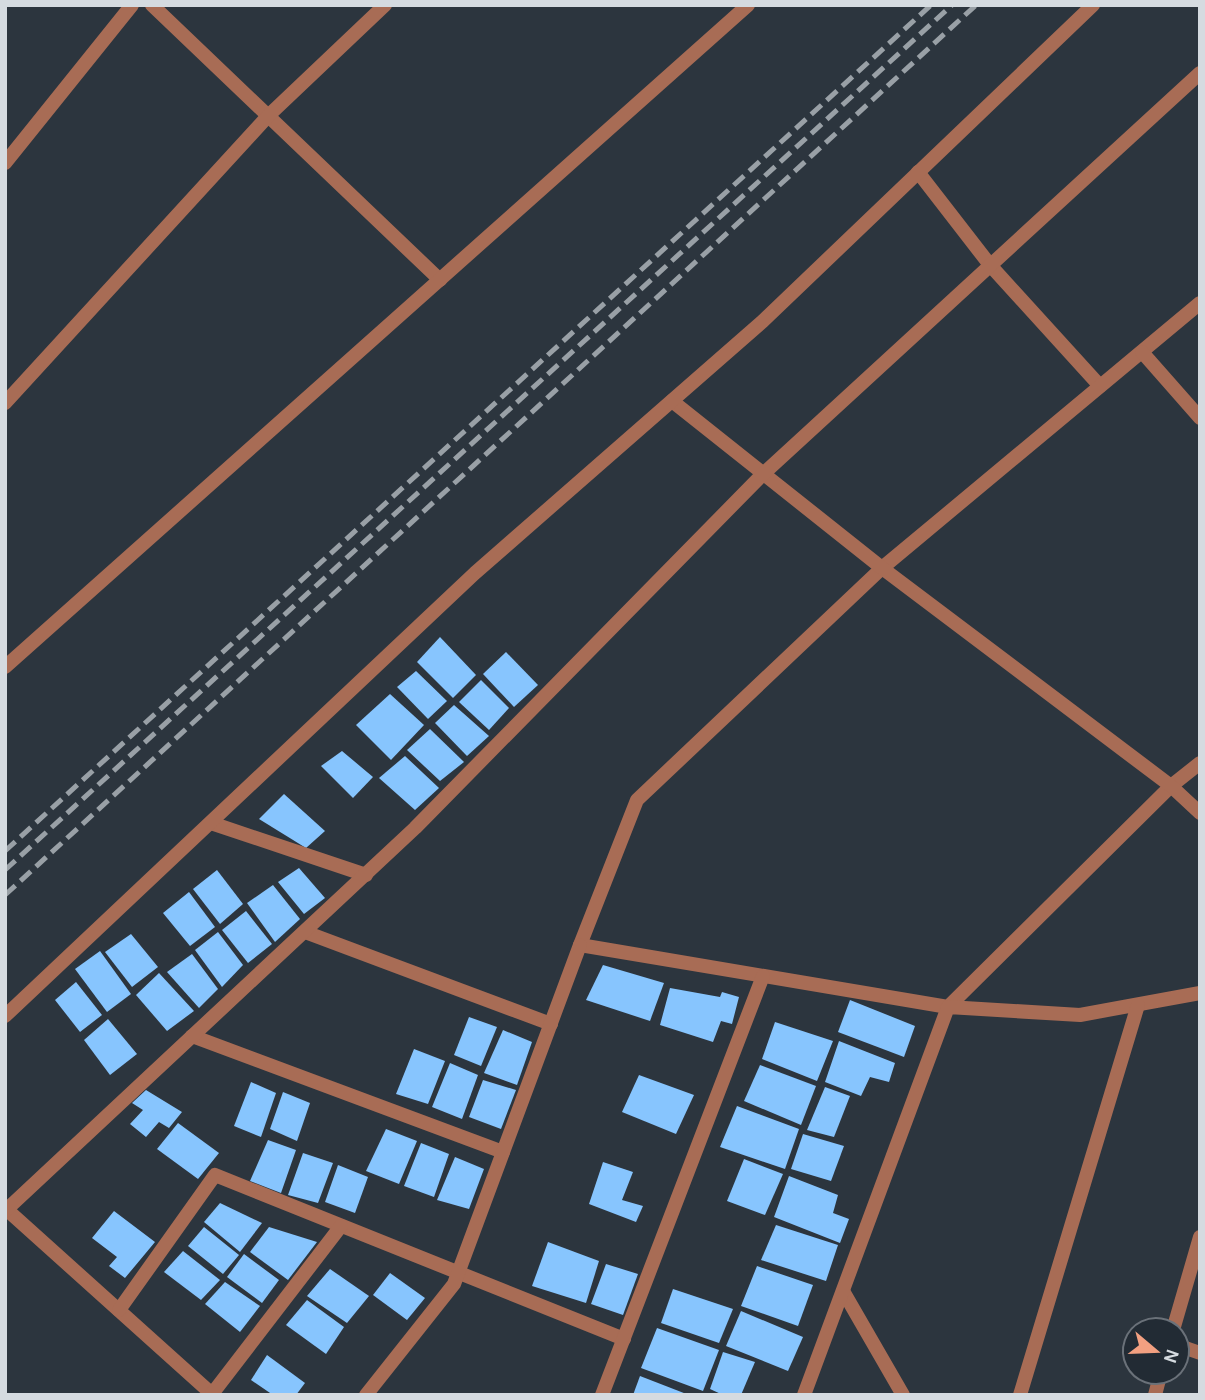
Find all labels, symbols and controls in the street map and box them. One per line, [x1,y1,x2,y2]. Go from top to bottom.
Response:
north arrow [1121,1316,1191,1386]
text: N [1159,1346,1184,1366]

